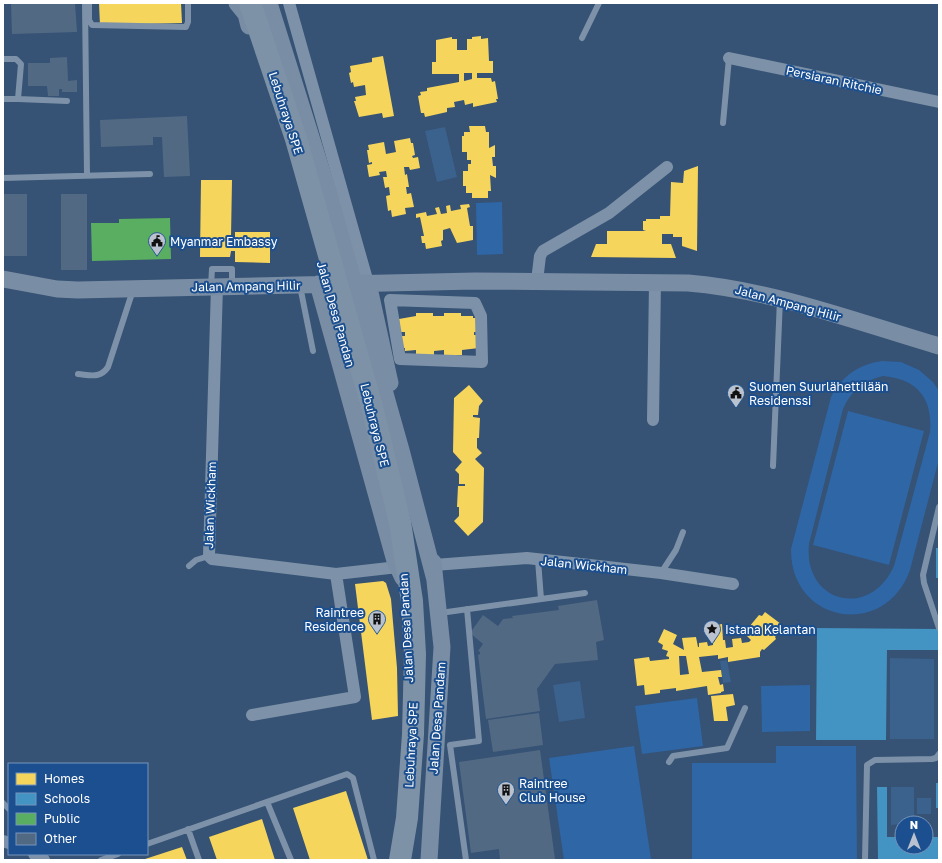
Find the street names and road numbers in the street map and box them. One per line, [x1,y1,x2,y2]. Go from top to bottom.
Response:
street label: Persiaran Ritchie [785,63,883,98]
street label: Lebuhraya SPE [266,70,306,156]
street label: Jalan Desa Pandan [314,259,358,369]
street label: Jalan Ampang Hilir [191,278,301,294]
street label: Jalan Ampang Hilir [733,282,843,324]
street label: Lebuhraya SPE [357,382,393,468]
street label: Jalan Wickham [201,461,219,549]
street label: Jalan Wickham [540,553,628,577]
street label: Jalan Desa Pandan [396,573,416,683]
street label: Jalan Desa Pandam [426,661,448,775]
street label: Lebuhraya SPE [401,702,421,788]

